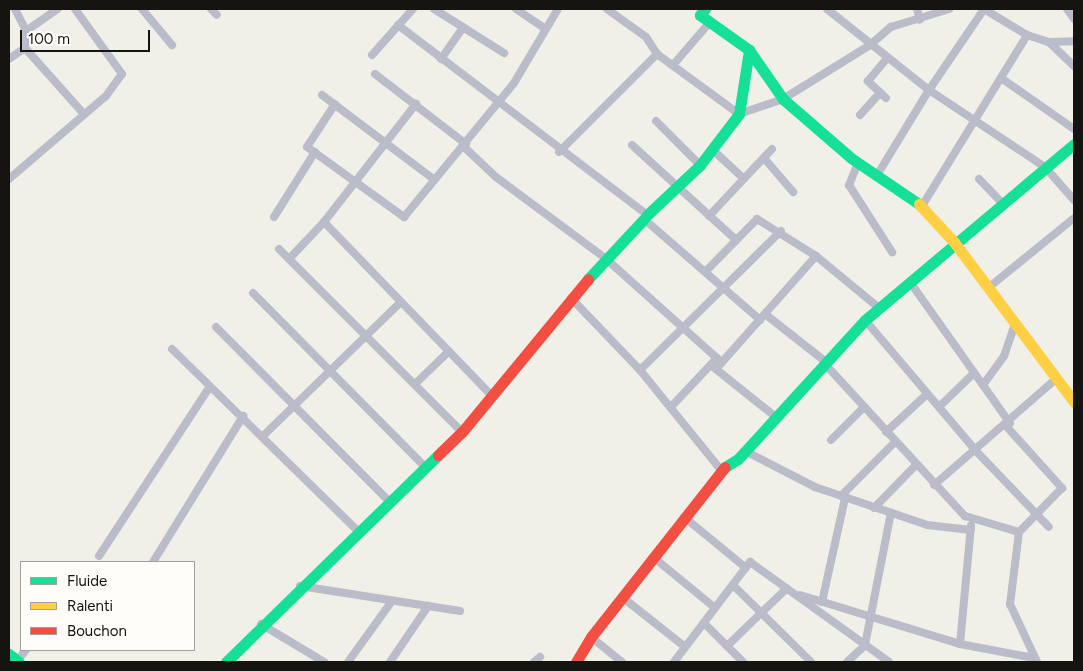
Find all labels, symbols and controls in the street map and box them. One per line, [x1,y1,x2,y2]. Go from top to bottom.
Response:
scale bar [22,20,152,52]
text: 100 m [28,30,70,48]
legend [20,561,195,651]
text: Fluide [67,572,107,590]
text: Ralenti [67,597,113,615]
text: Bouchon [67,622,127,640]

